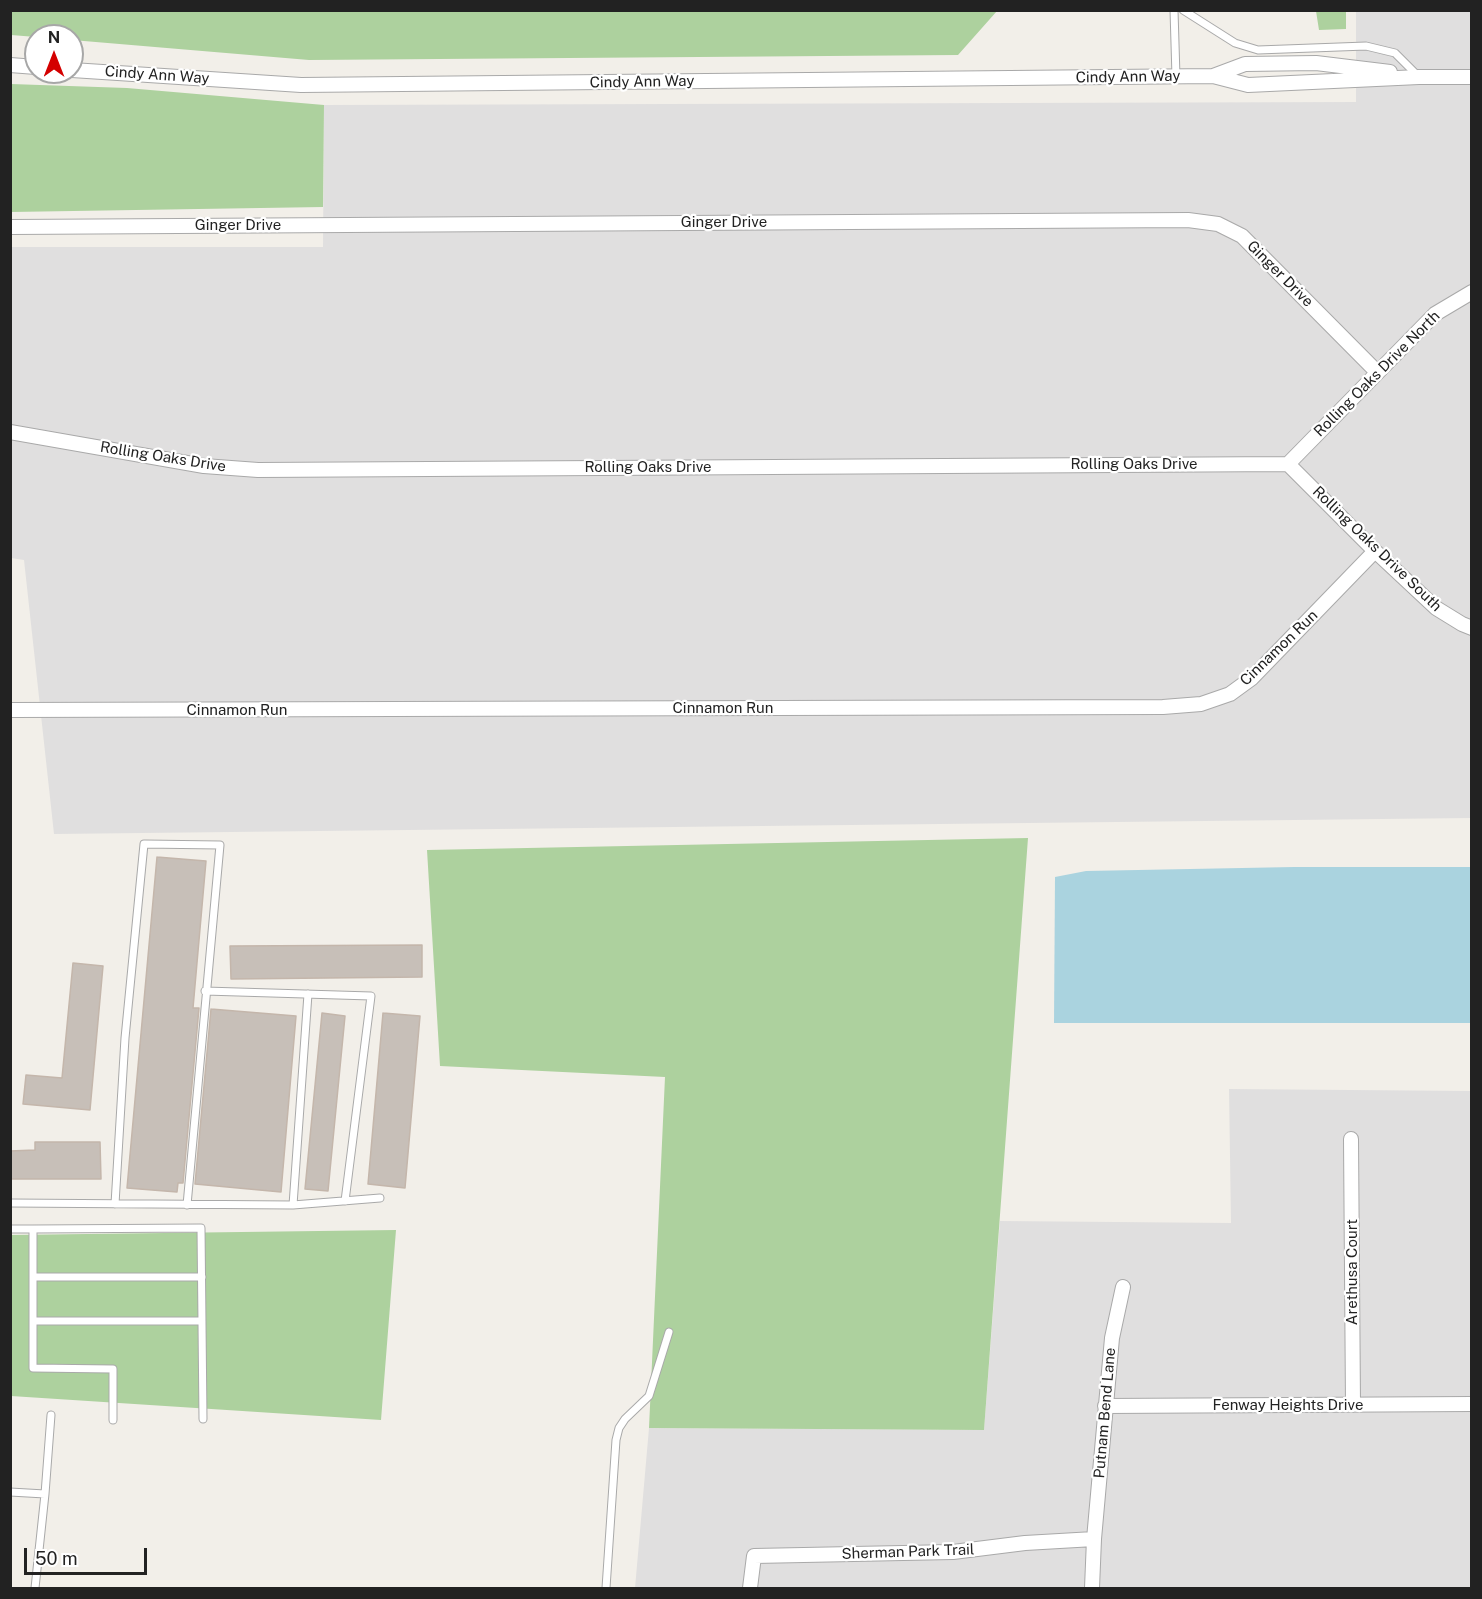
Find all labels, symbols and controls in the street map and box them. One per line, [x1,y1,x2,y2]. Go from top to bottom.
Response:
north arrow [24,24,84,84]
text: N [48,28,60,47]
street label: Cindy Ann Way [104,62,210,88]
street label: Cindy Ann Way [1075,67,1181,87]
street label: Cindy Ann Way [589,72,695,92]
street label: Ginger Drive [681,213,767,231]
street label: Ginger Drive [195,216,281,234]
street label: Ginger Drive [1243,237,1317,311]
street label: Rolling Oaks Drive North [1310,307,1444,441]
street label: Rolling Oaks Drive [99,438,227,476]
street label: Rolling Oaks Drive [1070,455,1198,473]
street label: Rolling Oaks Drive [584,458,712,476]
street label: Rolling Oaks Drive South [1309,483,1445,615]
street label: Cinnamon Run [1236,606,1322,690]
street label: Cinnamon Run [673,699,773,717]
street label: Cinnamon Run [187,701,287,719]
street label: Arethusa Court [1343,1219,1361,1325]
street label: Putnam Bend Lane [1090,1347,1120,1479]
street label: Fenway Heights Drive [1213,1396,1363,1414]
scale bar [27,1536,150,1574]
street label: Sherman Park Trail [841,1541,975,1563]
text: 50 m [35,1548,78,1569]

